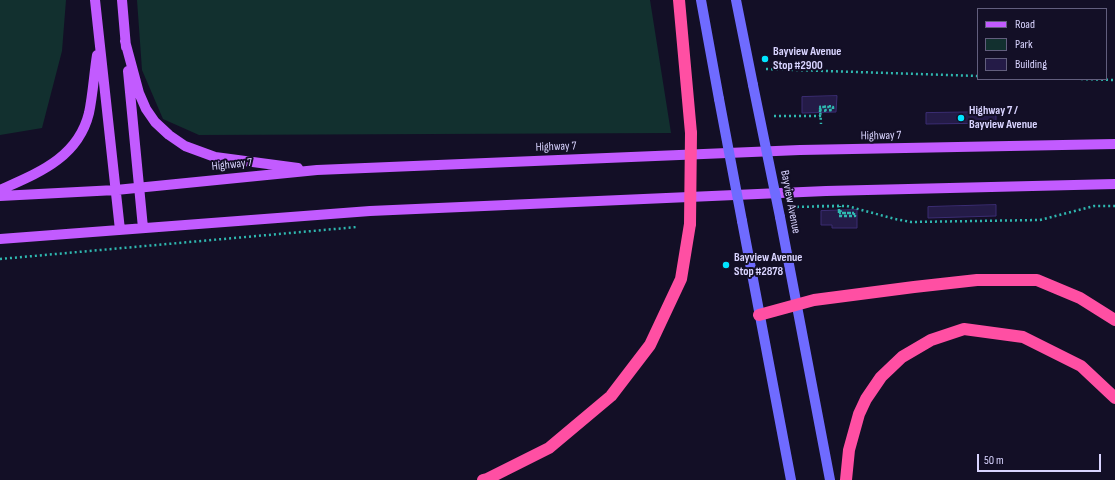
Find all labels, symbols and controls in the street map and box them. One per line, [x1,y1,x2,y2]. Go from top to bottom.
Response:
legend [977,8,1107,80]
text: Road [1015,17,1035,32]
text: Park [1015,37,1033,52]
place label: Bayview Avenue Stop #2900 [773,45,841,73]
marker: Bayview Avenue Stop #2900 [760,54,770,64]
text: Building [1015,57,1047,72]
place label: Highway 7 / Bayview Avenue [969,104,1037,132]
marker: Highway 7 / Bayview Avenue [956,113,966,123]
street label: Highway 7 [861,128,901,144]
street label: Highway 7 [535,139,577,155]
street label: Highway 7 [211,156,253,174]
street label: Bayview Avenue [777,169,803,235]
place label: Bayview Avenue Stop #2878 [734,251,802,279]
marker: Bayview Avenue Stop #2878 [721,260,731,270]
scale bar [979,446,1103,472]
text: 50 m [984,453,1004,468]

